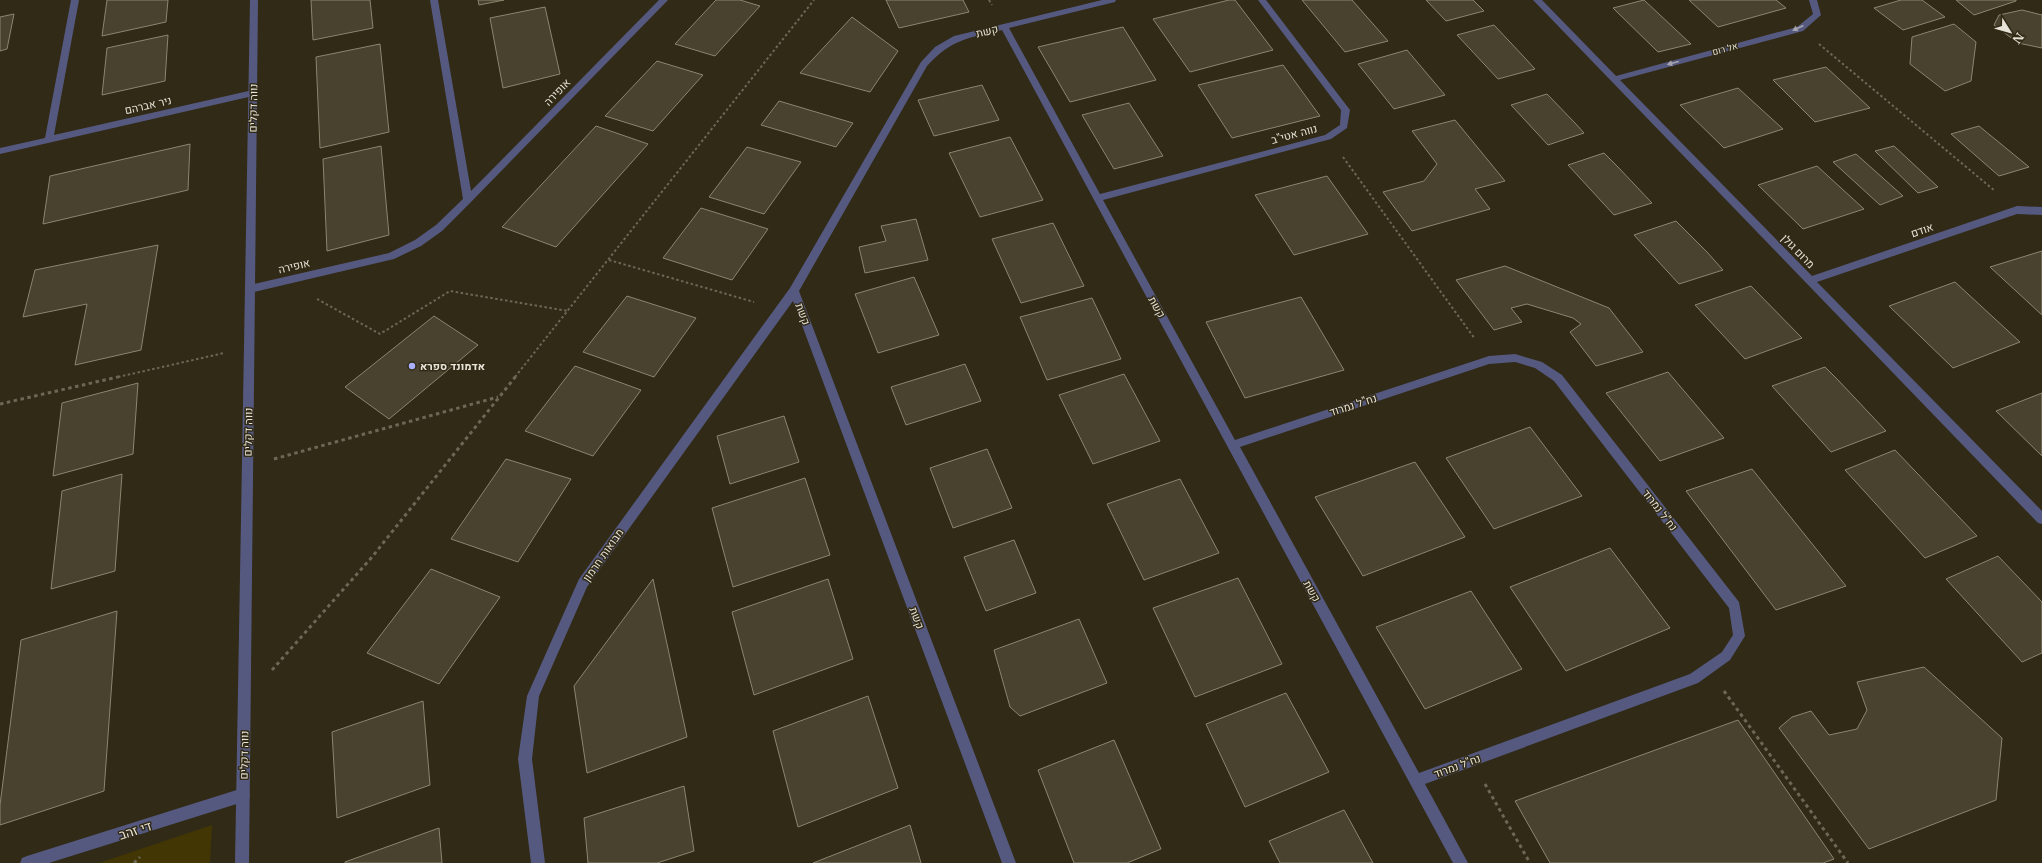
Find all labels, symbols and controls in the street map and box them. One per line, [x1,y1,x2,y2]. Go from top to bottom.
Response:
north arrow [1990,12,2030,52]
street label: קשת [974,21,1000,41]
one-way arrow [1793,25,1804,31]
text: N [2009,30,2027,47]
street label: אל רום [1711,40,1739,57]
one-way arrow [1667,60,1679,66]
street label: אופירה [541,75,573,109]
street label: נווה דקלים [246,84,260,132]
street label: ניר אברהם [123,93,173,117]
street label: נווה אטי"ב [1269,121,1319,147]
street label: אודם [1909,220,1935,240]
street label: מרום גולן [1778,231,1818,271]
street label: אופירה [277,256,311,276]
street label: קשת [1145,294,1169,320]
street label: קשת [792,301,814,327]
place label: אדמונד ספרא [420,359,485,373]
marker: אדמונד ספרא [407,361,417,371]
street label: נח"ל נמרוד [1328,391,1378,419]
street label: נווה דקלים [241,408,255,456]
street label: נח"ל נמרוד [1639,486,1681,534]
street label: מבואות חרמון [580,526,626,584]
street label: קשת [1300,578,1324,604]
street label: קשת [906,605,928,631]
street label: נווה דקלים [237,731,251,779]
street label: נח"ל נמרוד [1432,751,1482,781]
street label: די זהב [117,817,154,844]

